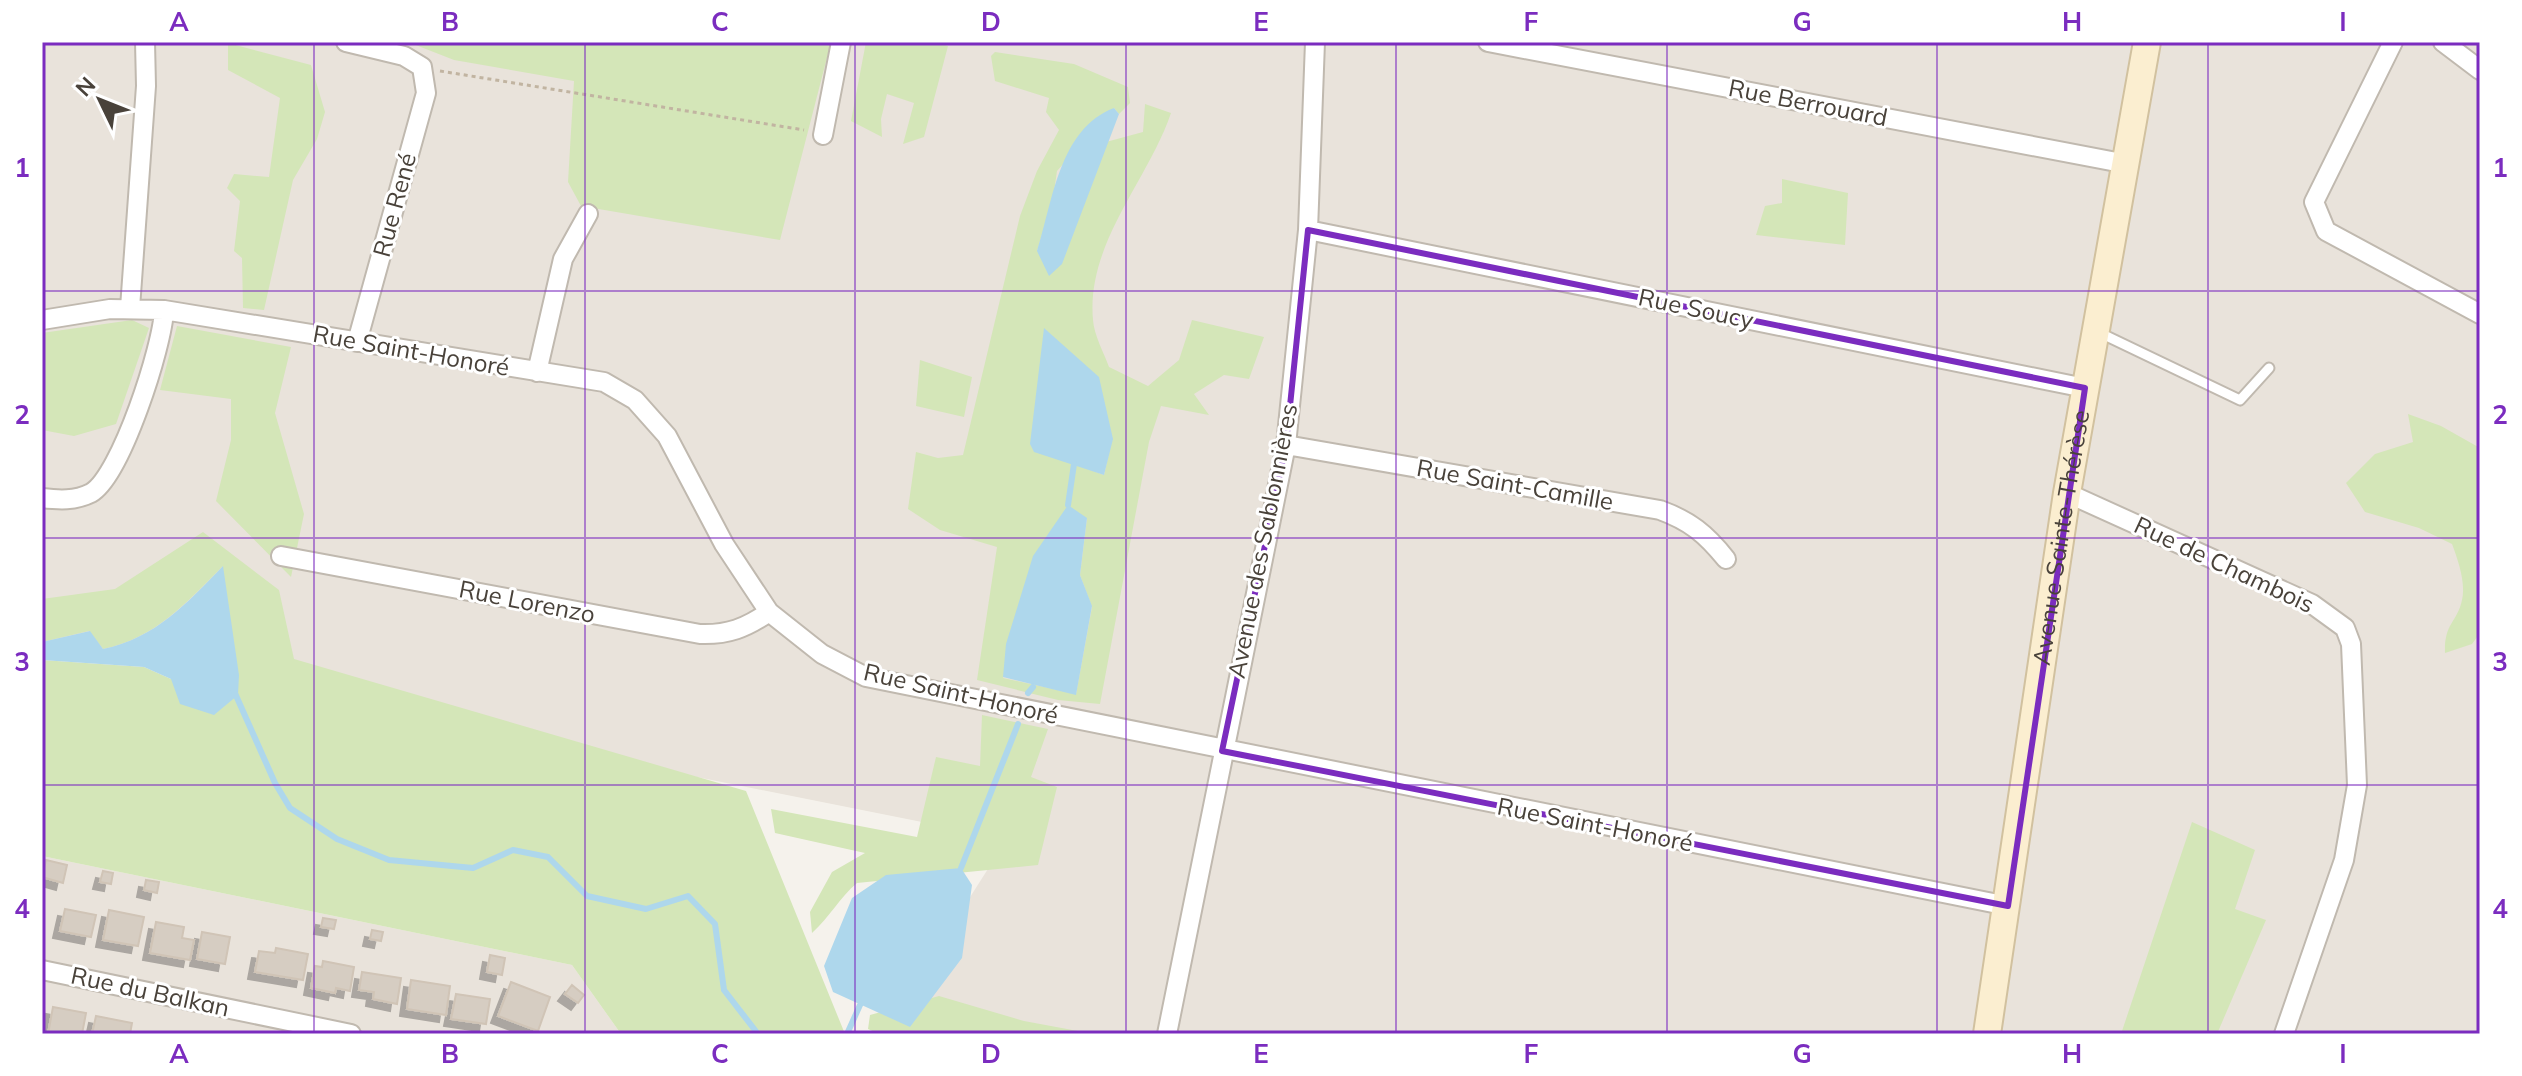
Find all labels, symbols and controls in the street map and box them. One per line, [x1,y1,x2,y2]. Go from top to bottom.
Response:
text: A [169,5,189,38]
text: B [441,5,459,38]
text: C [711,5,729,38]
text: D [981,5,1001,38]
text: E [1253,5,1269,38]
text: F [1524,5,1539,38]
text: G [1792,5,1812,38]
text: H [2062,5,2082,38]
text: I [2339,5,2347,38]
north arrow [60,60,140,140]
text: N [69,71,101,102]
street label: Rue Berrouard [1726,72,1890,132]
street label: Rue René [366,150,422,260]
text: 1 [14,151,30,184]
text: 1 [2492,151,2508,184]
street label: Rue Soucy [1636,281,1757,335]
street label: Rue Saint-Honoré [311,318,512,382]
text: 2 [14,398,30,431]
text: 2 [2492,398,2508,431]
street label: Avenue des Sablonnières [1221,401,1303,681]
street label: Avenue Sainte-Thérèse [2026,407,2095,667]
street label: Rue Saint-Camille [1415,452,1616,516]
street label: Rue de Chambois [2130,509,2319,619]
street label: Rue Lorenzo [457,573,598,629]
text: 3 [14,645,30,678]
text: 3 [2492,645,2508,678]
street label: Rue Saint-Honoré [861,656,1061,730]
street label: Rue Saint-Honoré [1495,790,1696,858]
text: 4 [14,892,30,925]
text: 4 [2492,892,2508,925]
street label: Rue du Balkan [68,960,232,1022]
text: A [169,1037,189,1070]
text: B [441,1037,459,1070]
text: C [711,1037,729,1070]
text: D [981,1037,1001,1070]
text: E [1253,1037,1269,1070]
text: F [1524,1037,1539,1070]
text: G [1792,1037,1812,1070]
text: H [2062,1037,2082,1070]
text: I [2339,1037,2347,1070]

